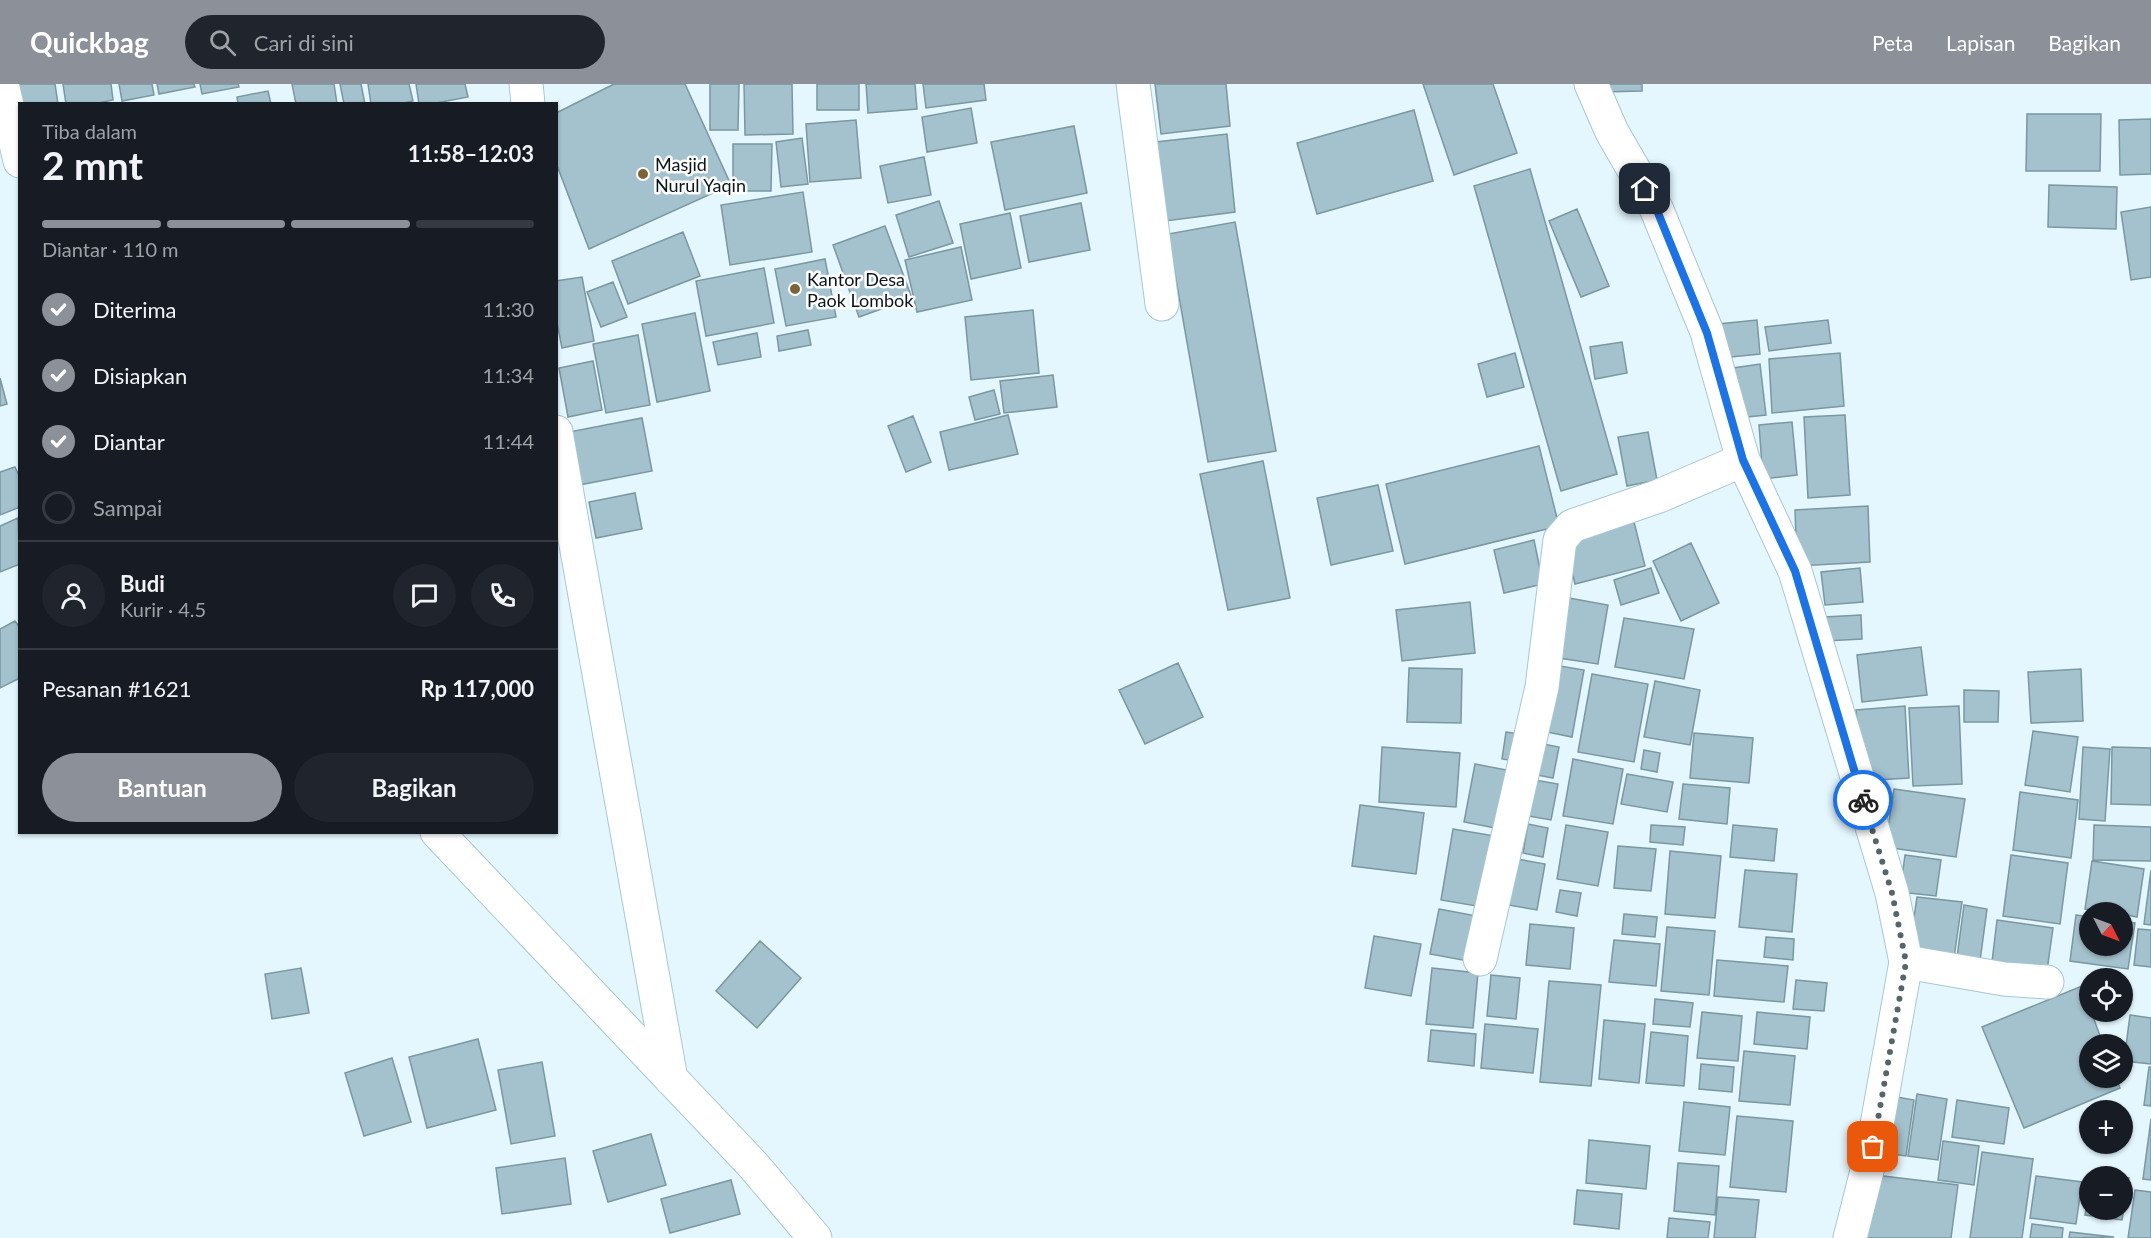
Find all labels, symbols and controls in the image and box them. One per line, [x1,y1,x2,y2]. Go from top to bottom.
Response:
search box [185,15,605,69]
text: Quickbag [30,25,149,59]
icon: search [206,26,239,59]
text: Cari di sini [254,29,354,56]
text: Peta [1872,30,1913,55]
text: Lapisan [1946,30,2015,55]
text: Bagikan [2048,30,2121,55]
text: Tiba dalam [42,119,137,143]
text: 11:58–12:03 [408,140,534,167]
text: 2 mnt [42,142,143,188]
place label: Masjid Nurul Yaqin [655,153,746,196]
pin [1619,163,1670,214]
marker: Masjid Nurul Yaqin [636,167,650,181]
icon: home [1628,172,1661,205]
text: Diantar · 110 m [42,237,179,261]
place label: Kantor Desa Paok Lombok [807,268,914,311]
marker: Kantor Desa Paok Lombok [788,282,802,296]
icon: check [42,293,75,326]
text: Diterima [93,296,177,323]
text: 11:30 [483,297,534,321]
icon: check [42,359,75,392]
text: Disiapkan [93,362,187,389]
text: 11:34 [483,363,534,387]
icon: check [42,425,75,458]
text: Diantar [93,428,165,455]
text: 11:44 [483,429,534,453]
text: Sampai [93,494,162,521]
button: person [42,564,105,627]
button: chat [393,564,456,627]
button: phone [471,564,534,627]
text: Budi [120,570,165,597]
text: Kurir · 4.5 [120,597,206,621]
text: Pesanan #1621 [42,675,192,702]
text: Rp 117,000 [420,675,534,702]
button: Bantuan [42,753,282,822]
button: Bagikan [294,753,534,822]
courier [1833,770,1893,830]
icon: bike [1847,784,1880,817]
north arrow [2079,902,2133,956]
map controls [2079,902,2133,1220]
button: locate [2079,968,2133,1022]
button: layers [2079,1034,2133,1088]
button: + [2079,1100,2133,1154]
pin [1847,1121,1898,1172]
icon: bag [1856,1130,1889,1163]
button: − [2079,1166,2133,1220]

